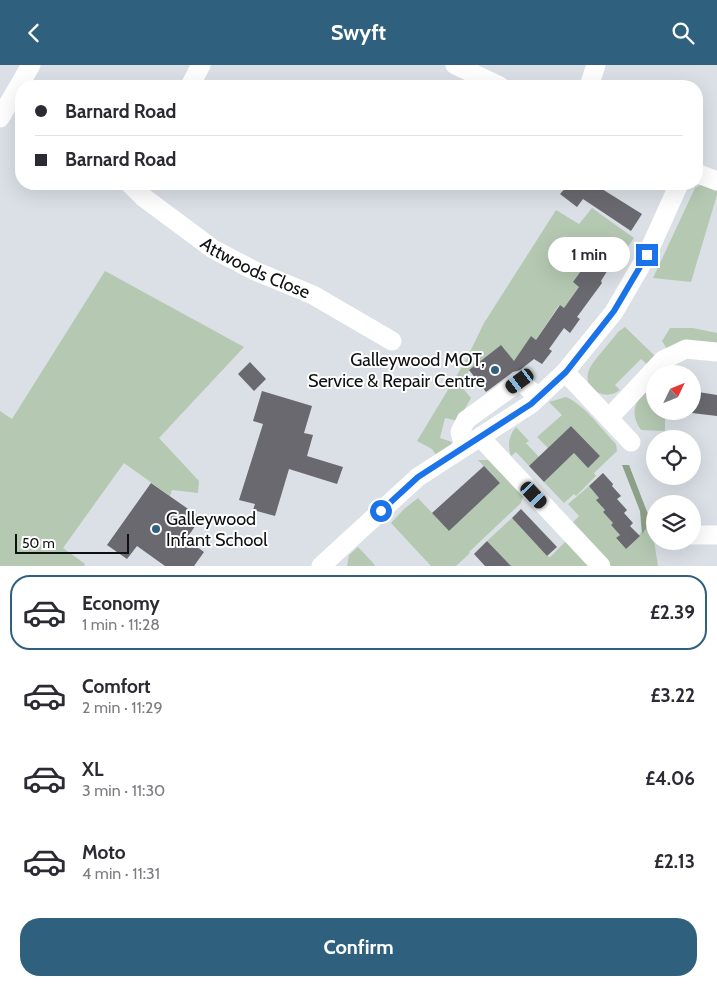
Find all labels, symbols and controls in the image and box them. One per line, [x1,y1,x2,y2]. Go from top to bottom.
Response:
icon: back [20,19,48,47]
text: Swyft [331,19,386,46]
icon: search [669,19,697,47]
text: Barnard Road [65,100,176,123]
text: Barnard Road [65,148,176,171]
street label: Attwoods Close [196,232,313,304]
callout: 1 min [547,237,630,273]
route end [636,244,658,266]
text: 1 min [571,245,607,264]
place label: Galleywood MOT, Service & Repair Centre [308,349,485,392]
marker: Galleywood MOT, Service & Repair Centre [489,364,501,376]
north arrow [646,365,701,420]
map controls [646,365,701,550]
car [503,366,536,396]
button: locate [646,430,701,485]
car [518,479,549,511]
button: layers [646,495,701,550]
route start [370,500,392,522]
place label: Galleywood Infant School [166,508,268,551]
marker: Galleywood Infant School [150,523,162,535]
scale bar [15,531,129,554]
text: 50 m [22,534,55,552]
icon: car [22,590,67,635]
text: Economy [82,592,160,615]
text: £2.39 [650,601,695,624]
text: 1 min · 11:28 [82,615,160,634]
icon: car [22,673,67,718]
text: Comfort [82,675,151,698]
text: £3.22 [651,684,695,707]
text: 2 min · 11:29 [82,698,163,717]
icon: car [22,756,67,801]
text: XL [82,758,103,781]
text: £4.06 [645,767,695,790]
text: 3 min · 11:30 [82,781,165,800]
icon: car [22,839,67,884]
text: Moto [82,841,126,864]
text: £2.13 [654,850,695,873]
text: 4 min · 11:31 [82,864,160,883]
button: Confirm [20,918,697,976]

